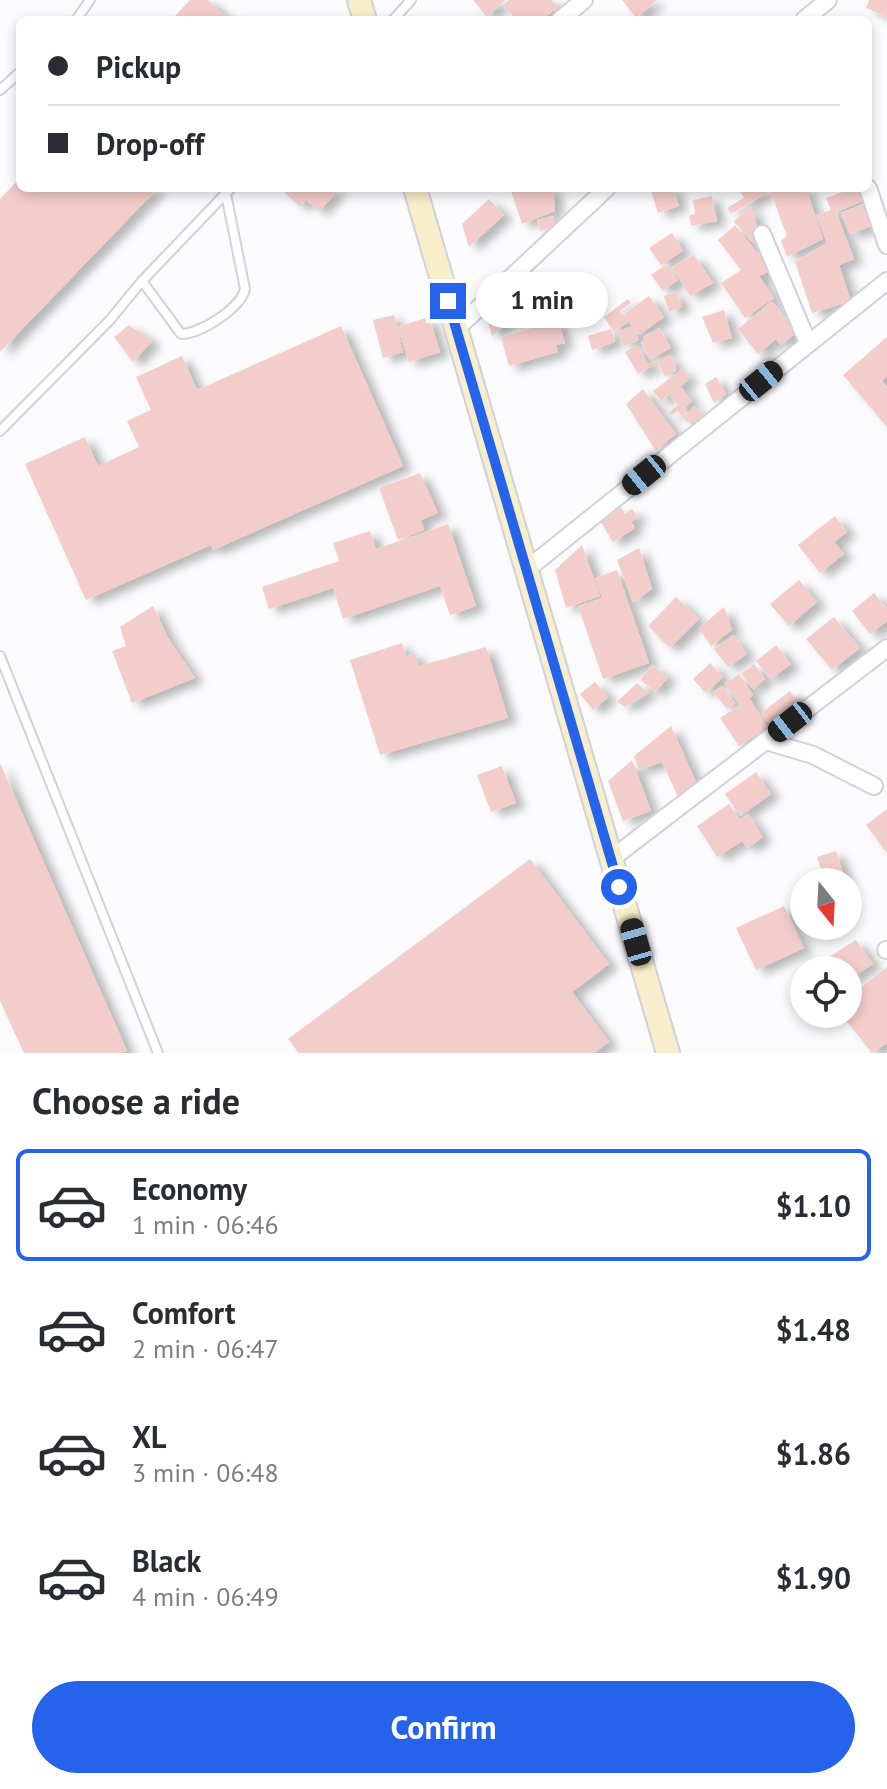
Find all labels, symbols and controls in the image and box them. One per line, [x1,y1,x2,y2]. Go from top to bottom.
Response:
text: Pickup [96,47,181,86]
text: Drop-off [96,124,204,163]
callout: 1 min [476,273,608,329]
route end [430,283,466,319]
text: 1 min [510,283,574,316]
car [735,357,787,405]
car [618,451,670,499]
car [764,698,816,746]
north arrow [790,868,862,940]
map controls [790,868,862,1028]
route start [601,869,637,905]
car [618,916,654,968]
button: locate [790,956,862,1028]
text: Choose a ride [32,1077,240,1124]
icon: car [36,1169,108,1241]
text: Economy [132,1169,247,1208]
text: $1.10 [776,1186,851,1225]
text: 1 min · 06:46 [132,1208,279,1241]
icon: car [36,1293,108,1365]
text: Comfort [132,1293,235,1332]
text: $1.48 [776,1310,851,1349]
text: 2 min · 06:47 [132,1332,279,1365]
icon: car [36,1417,108,1489]
text: XL [132,1417,166,1456]
text: $1.86 [776,1434,851,1473]
text: 3 min · 06:48 [132,1456,279,1489]
icon: car [36,1541,108,1613]
text: Black [132,1541,201,1580]
text: $1.90 [776,1558,851,1597]
text: 4 min · 06:49 [132,1580,279,1613]
button: Confirm [32,1681,855,1773]

